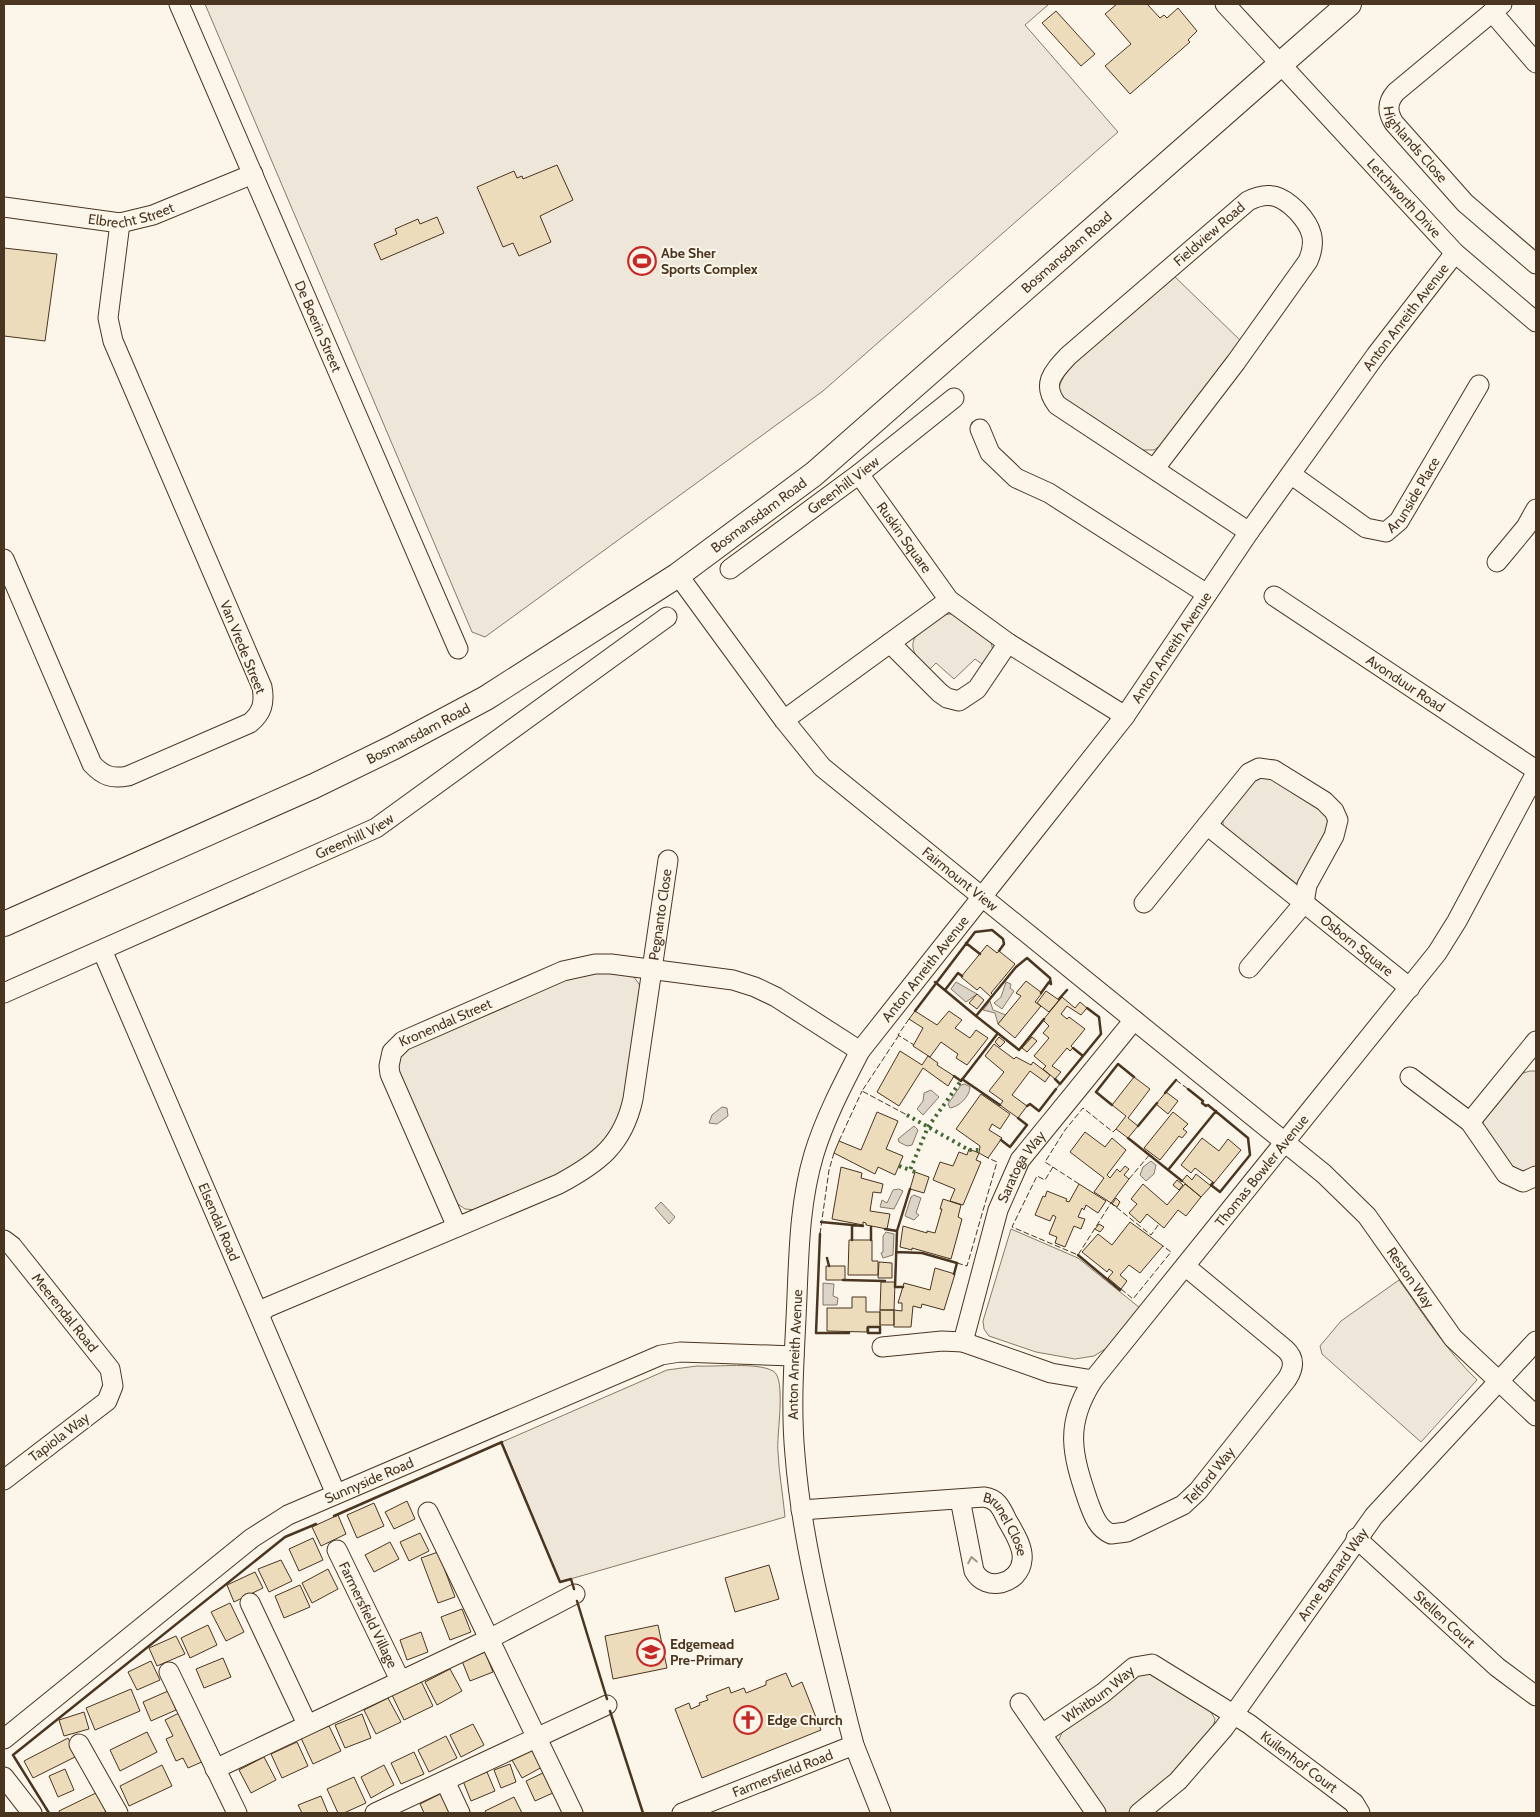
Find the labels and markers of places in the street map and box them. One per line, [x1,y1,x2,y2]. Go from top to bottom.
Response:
place label: Abe Sher Sports Complex [661,244,758,278]
sports icon: Abe Sher Sports Complex [627,246,657,276]
place label: Edgemead Pre-Primary [670,1635,744,1669]
school or university icon: Edgemead Pre-Primary [636,1637,666,1667]
church icon: Edge Church [733,1705,763,1735]
place label: Edge Church [767,1711,843,1729]

